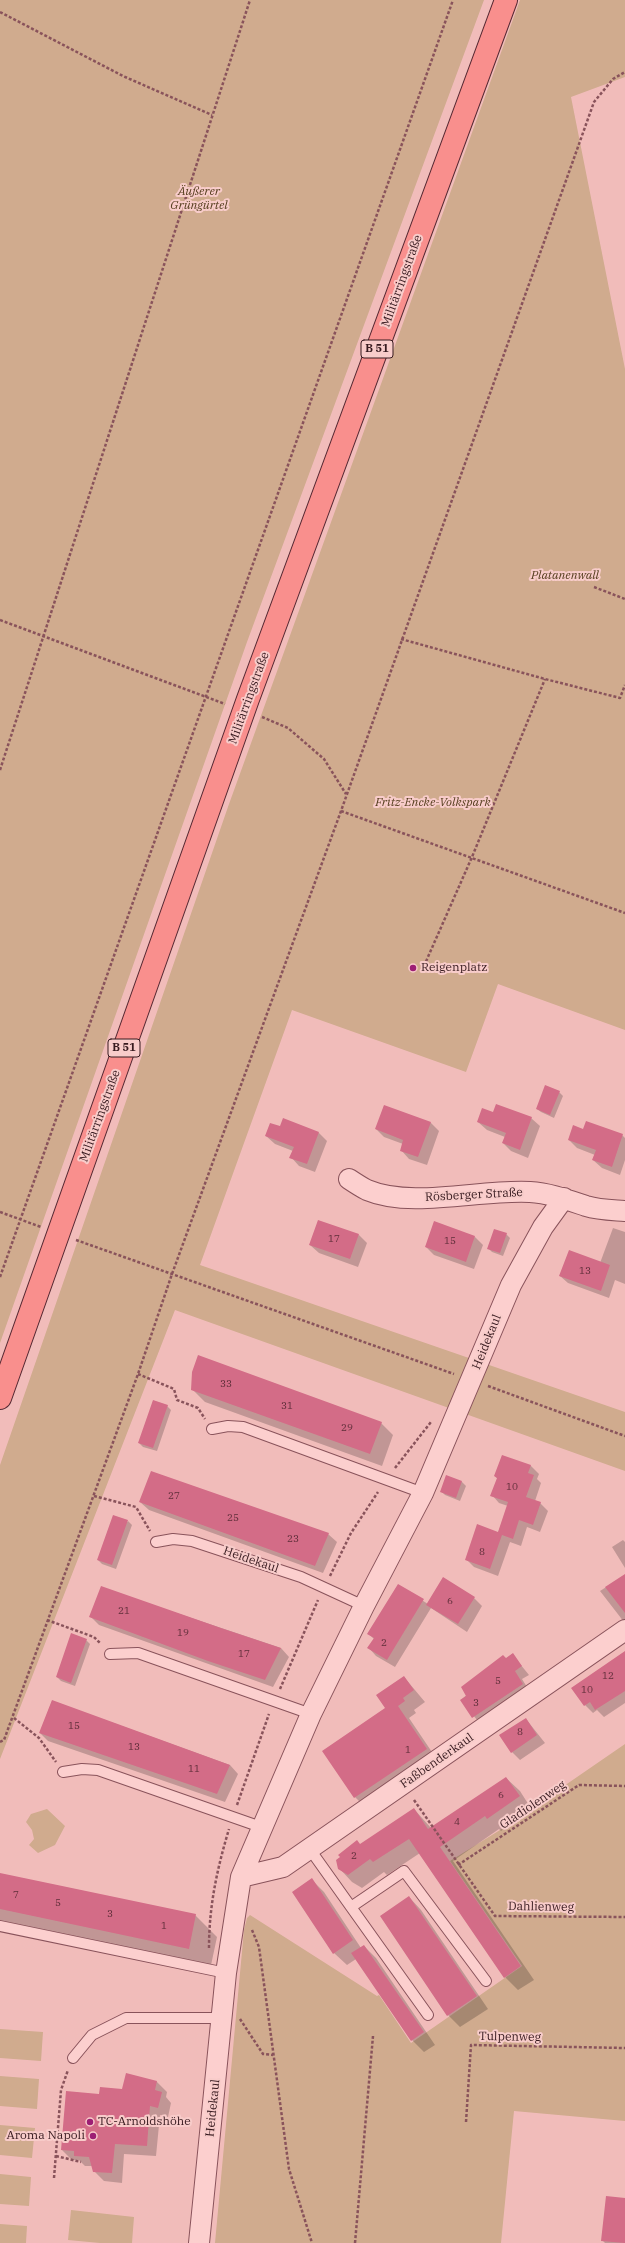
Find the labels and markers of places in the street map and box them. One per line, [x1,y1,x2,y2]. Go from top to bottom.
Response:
place label: Reigenplatz [421,961,487,975]
marker: Reigenplatz [408,963,418,973]
place label: TC-Arnoldshöhe [98,2115,191,2129]
marker: TC-Arnoldshöhe [85,2117,95,2127]
place label: Aroma Napoli [6,2129,85,2143]
marker: Aroma Napoli [88,2131,98,2141]

